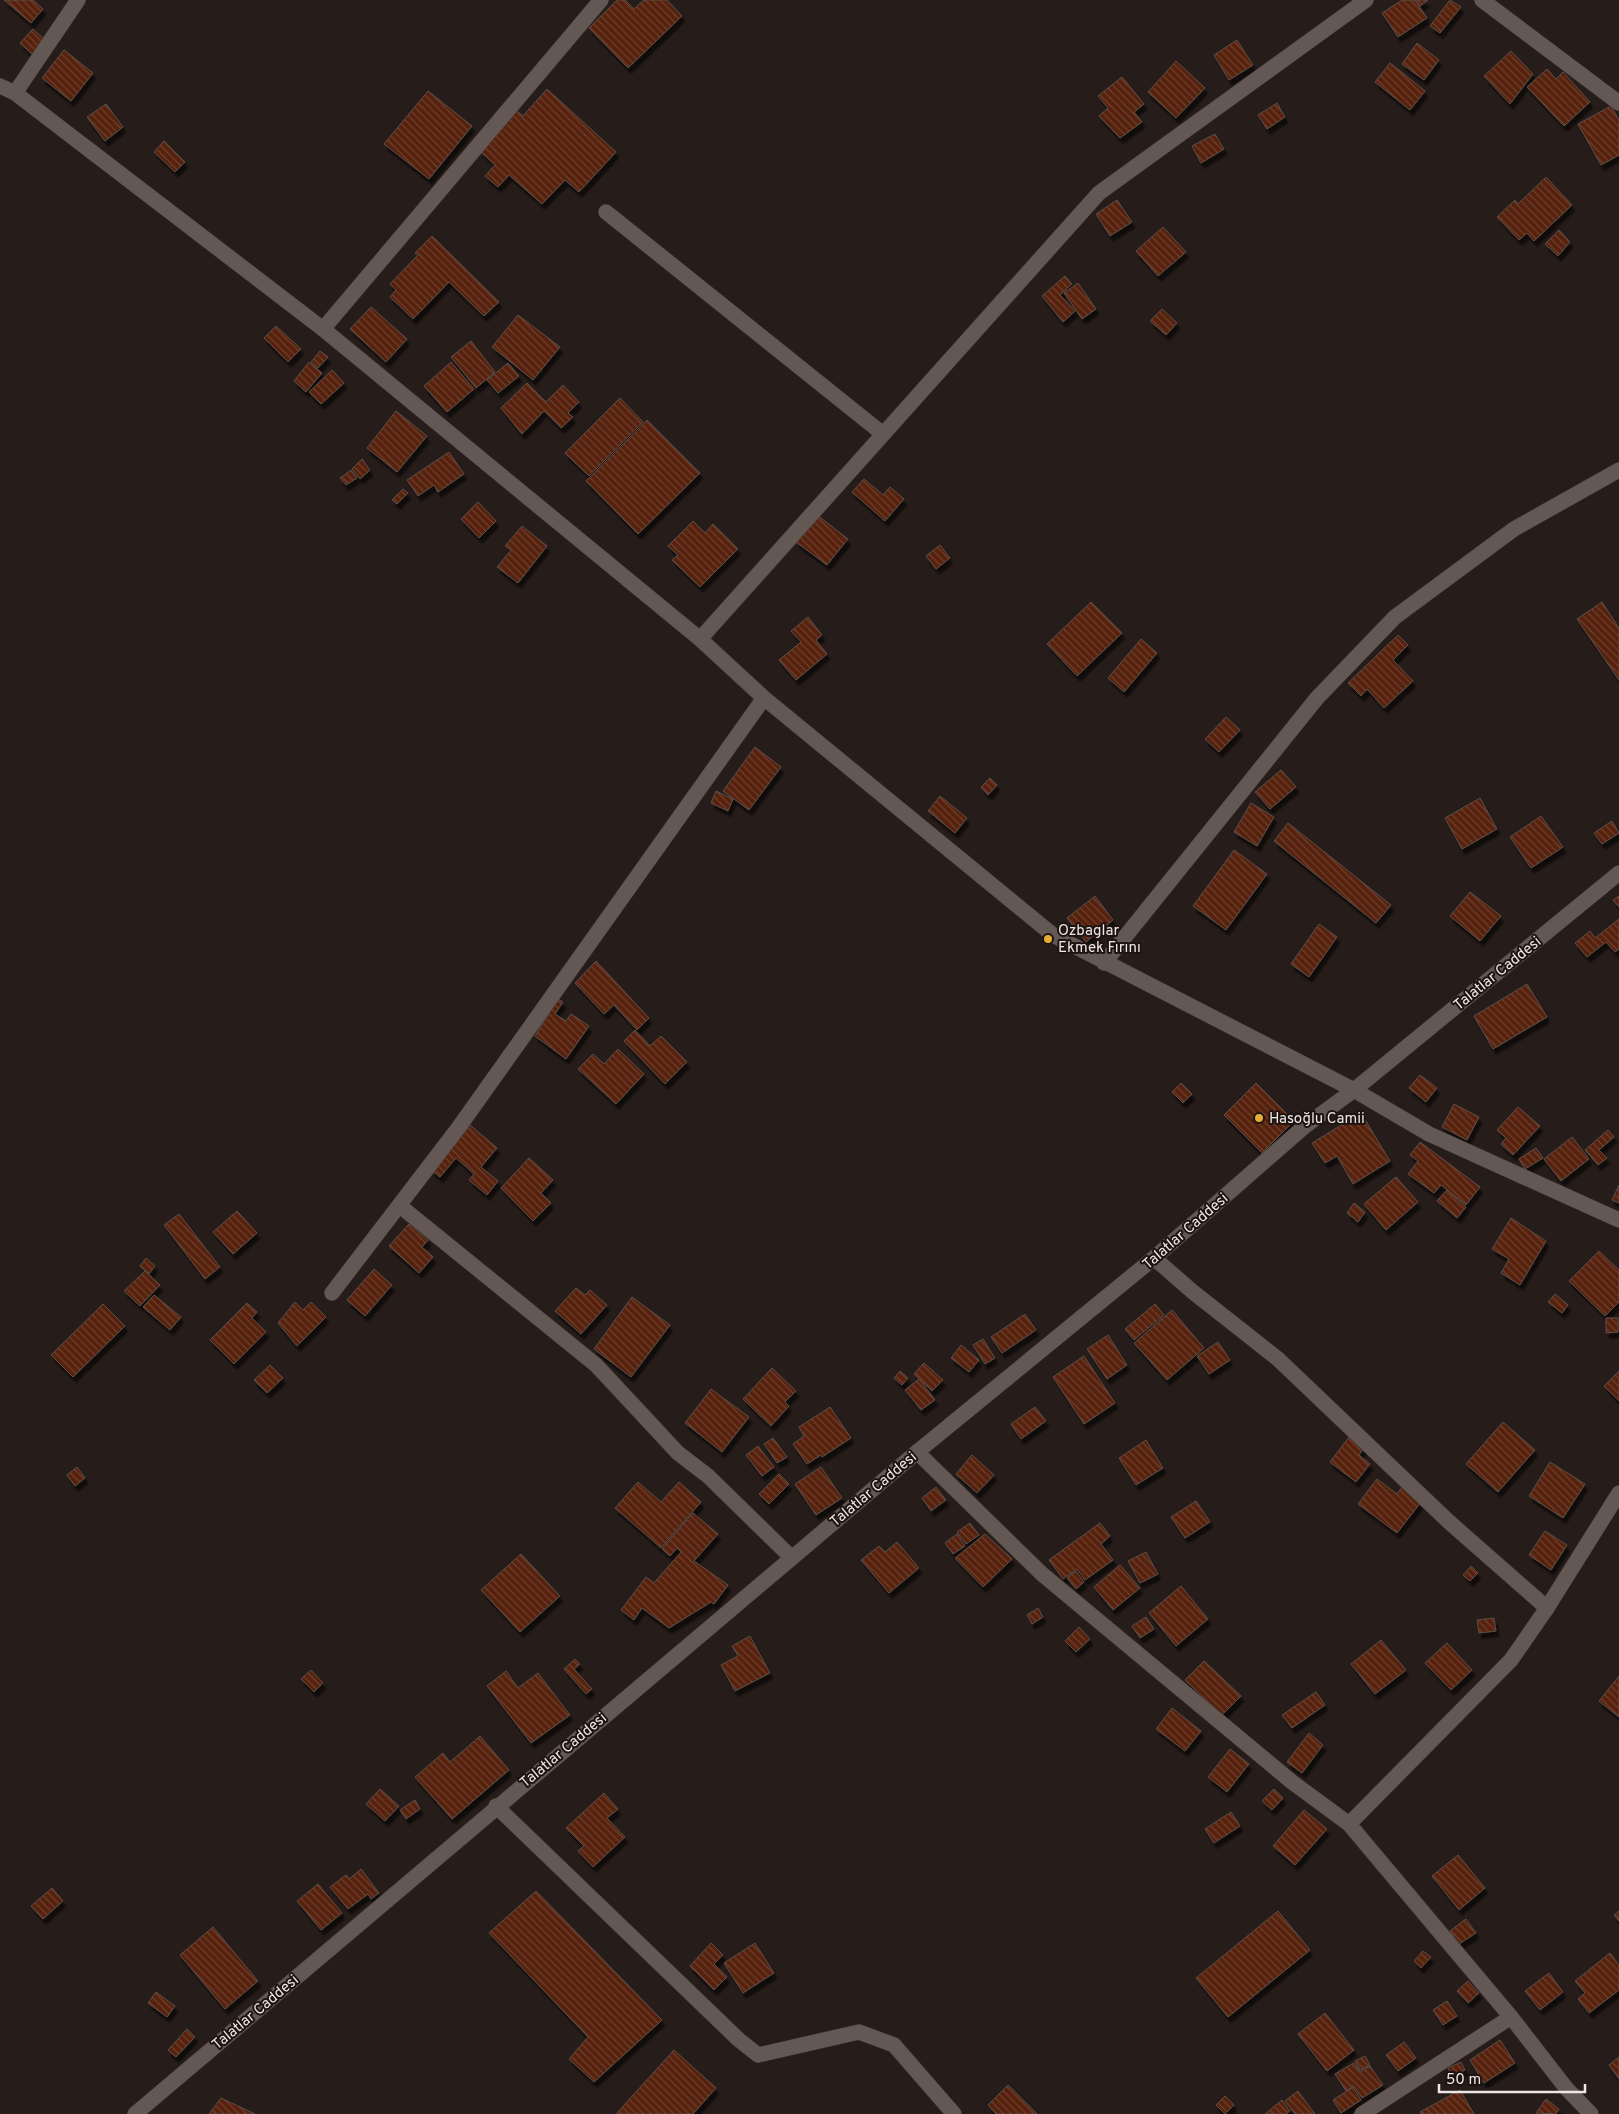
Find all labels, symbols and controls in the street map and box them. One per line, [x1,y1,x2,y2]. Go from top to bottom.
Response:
place label: Ozbaglar Ekmek Fırını [1058,922,1141,958]
marker: Ozbaglar Ekmek Fırını [1042,933,1054,945]
street label: Talatlar Caddesi [1450,933,1546,1015]
place label: Hasoğlu Camii [1269,1110,1365,1129]
marker: Hasoğlu Camii [1253,1112,1265,1124]
street label: Talatlar Caddesi [1139,1190,1233,1275]
street label: Talatlar Caddesi [827,1448,921,1532]
street label: Talatlar Caddesi [517,1709,611,1793]
street label: Talatlar Caddesi [209,1971,303,2055]
scale bar [1439,2062,1585,2094]
text: 50 m [1446,2071,1481,2090]

